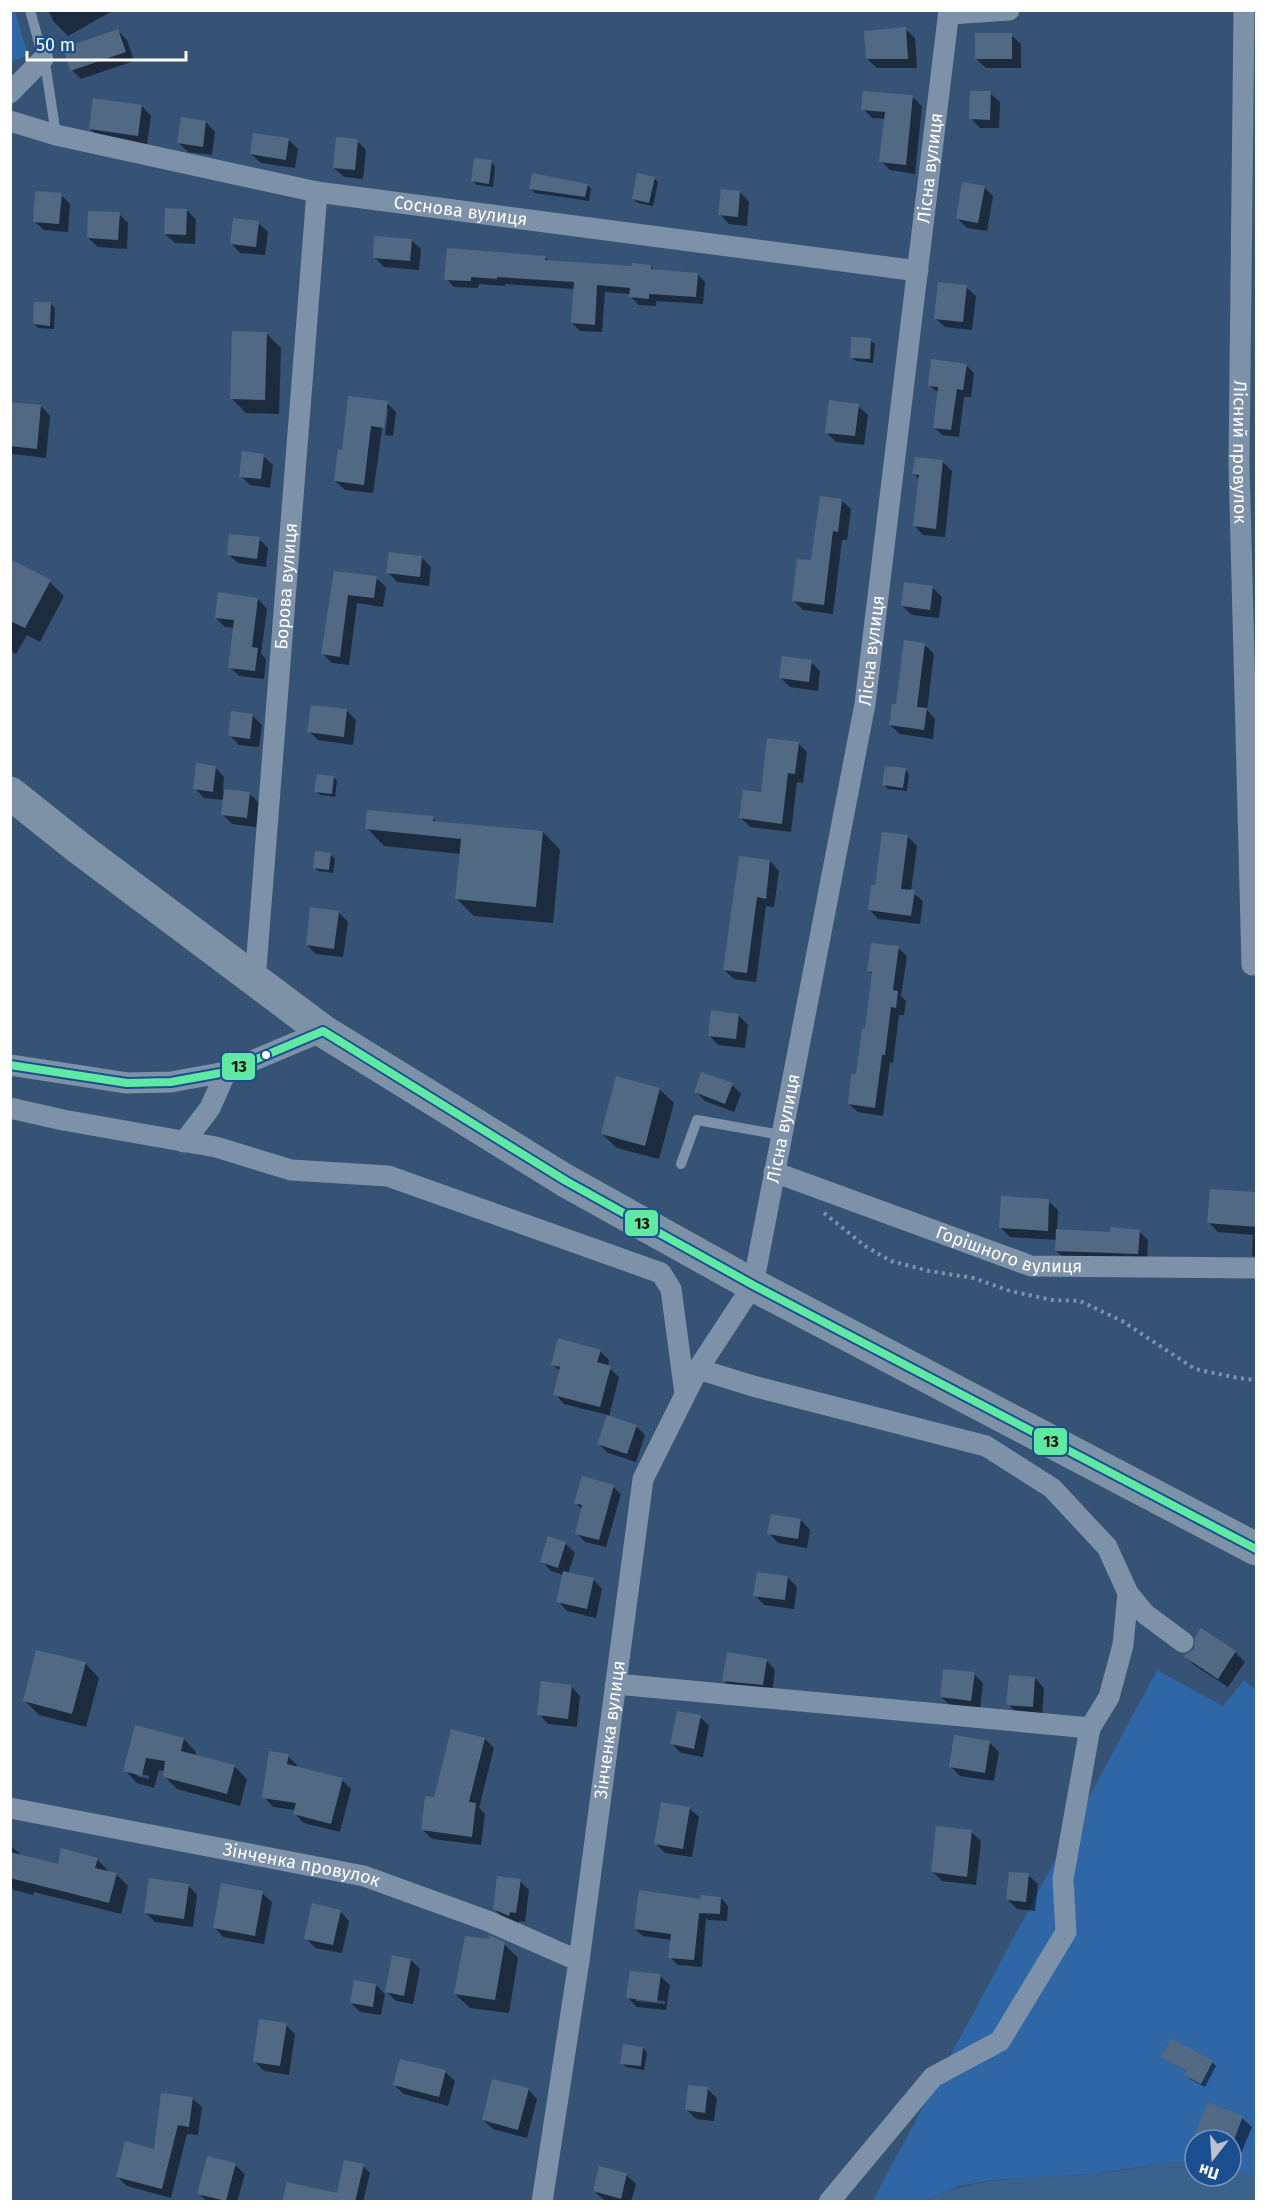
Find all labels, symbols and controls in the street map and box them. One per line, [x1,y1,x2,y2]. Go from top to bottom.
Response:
scale bar [27,24,186,62]
text: 50 m [36,34,75,56]
street label: Лісна вулиця [912,112,947,224]
street label: Соснова вулиця [392,191,529,231]
street label: Лісний провулок [1228,380,1252,525]
street label: Борова вулиця [270,522,302,650]
street label: Лісна вулиця [854,594,889,707]
unlabelled marker [260,1049,272,1061]
line badge: 13 [221,1052,256,1081]
text: 13 [231,1057,247,1076]
street label: Лісна вулиця [762,1072,805,1185]
line badge: 13 [624,1209,659,1237]
text: 13 [634,1214,650,1233]
street label: Горішного вулиця [933,1221,1082,1277]
line badge: 13 [1033,1427,1068,1456]
text: 13 [1043,1432,1059,1451]
street label: Зінченка вулиця [590,1659,630,1800]
street label: Зінченка провулок [221,1838,384,1892]
north arrow [1183,2128,1243,2188]
text: Пн [1196,2160,1221,2184]

